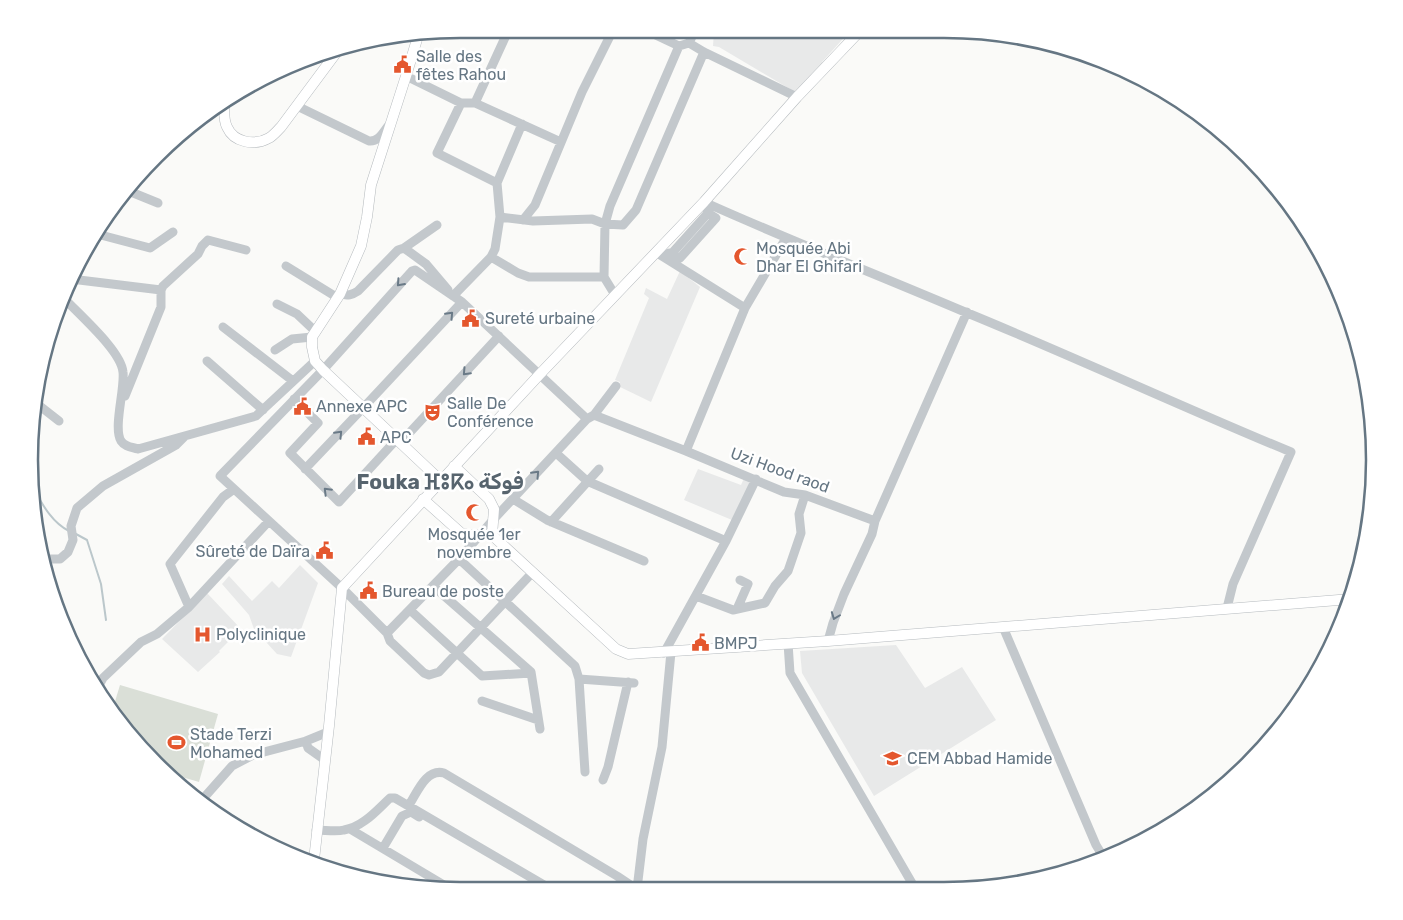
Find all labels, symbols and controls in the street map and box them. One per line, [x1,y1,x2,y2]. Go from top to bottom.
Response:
place label: Salle des fêtes Rahou [416,47,506,84]
public building icon: Salle des fêtes Rahou [392,55,412,75]
place label: Mosquée Abi Dhar El Ghifari [756,239,862,276]
mosque icon: Mosquée Abi Dhar El Ghifari [732,247,752,267]
one-way arrow [397,278,406,287]
public building icon: Sureté urbaine [461,308,481,328]
place label: Sureté urbaine [485,309,595,328]
one-way arrow [444,311,453,320]
one-way arrow [463,366,472,375]
place label: Salle De Conférence [447,394,534,431]
public building icon: Annexe APC [292,396,312,416]
place label: Annexe APC [316,397,407,416]
theatre icon: Salle De Conférence [423,402,443,422]
public building icon: APC [356,427,376,447]
place label: APC [380,428,412,447]
one-way arrow [333,430,342,439]
street label: Uzi Hood raod [728,443,832,497]
district label: Fouka ⴼⵓⴽⴰ فوكة [356,469,524,495]
one-way arrow [530,471,539,480]
one-way arrow [324,487,333,496]
mosque icon: Mosquée 1er novembre [464,502,484,522]
place label: Mosquée 1er novembre [428,525,520,562]
public building icon: Sûreté de Daïra [314,541,334,561]
place label: Sûreté de Daïra [196,542,310,561]
public building icon: Bureau de poste [358,581,378,601]
place label: Bureau de poste [382,582,504,601]
one-way arrow [831,611,842,620]
hospital icon: Polyclinique [192,624,212,644]
place label: Polyclinique [216,625,306,644]
public building icon: BMPJ [690,633,710,653]
place label: BMPJ [714,634,758,653]
place label: Stade Terzi Mohamed [190,725,272,762]
sports icon: Stade Terzi Mohamed [166,733,186,753]
school or university icon: CEM Abbad Hamide [883,748,903,768]
place label: CEM Abbad Hamide [907,749,1052,768]

